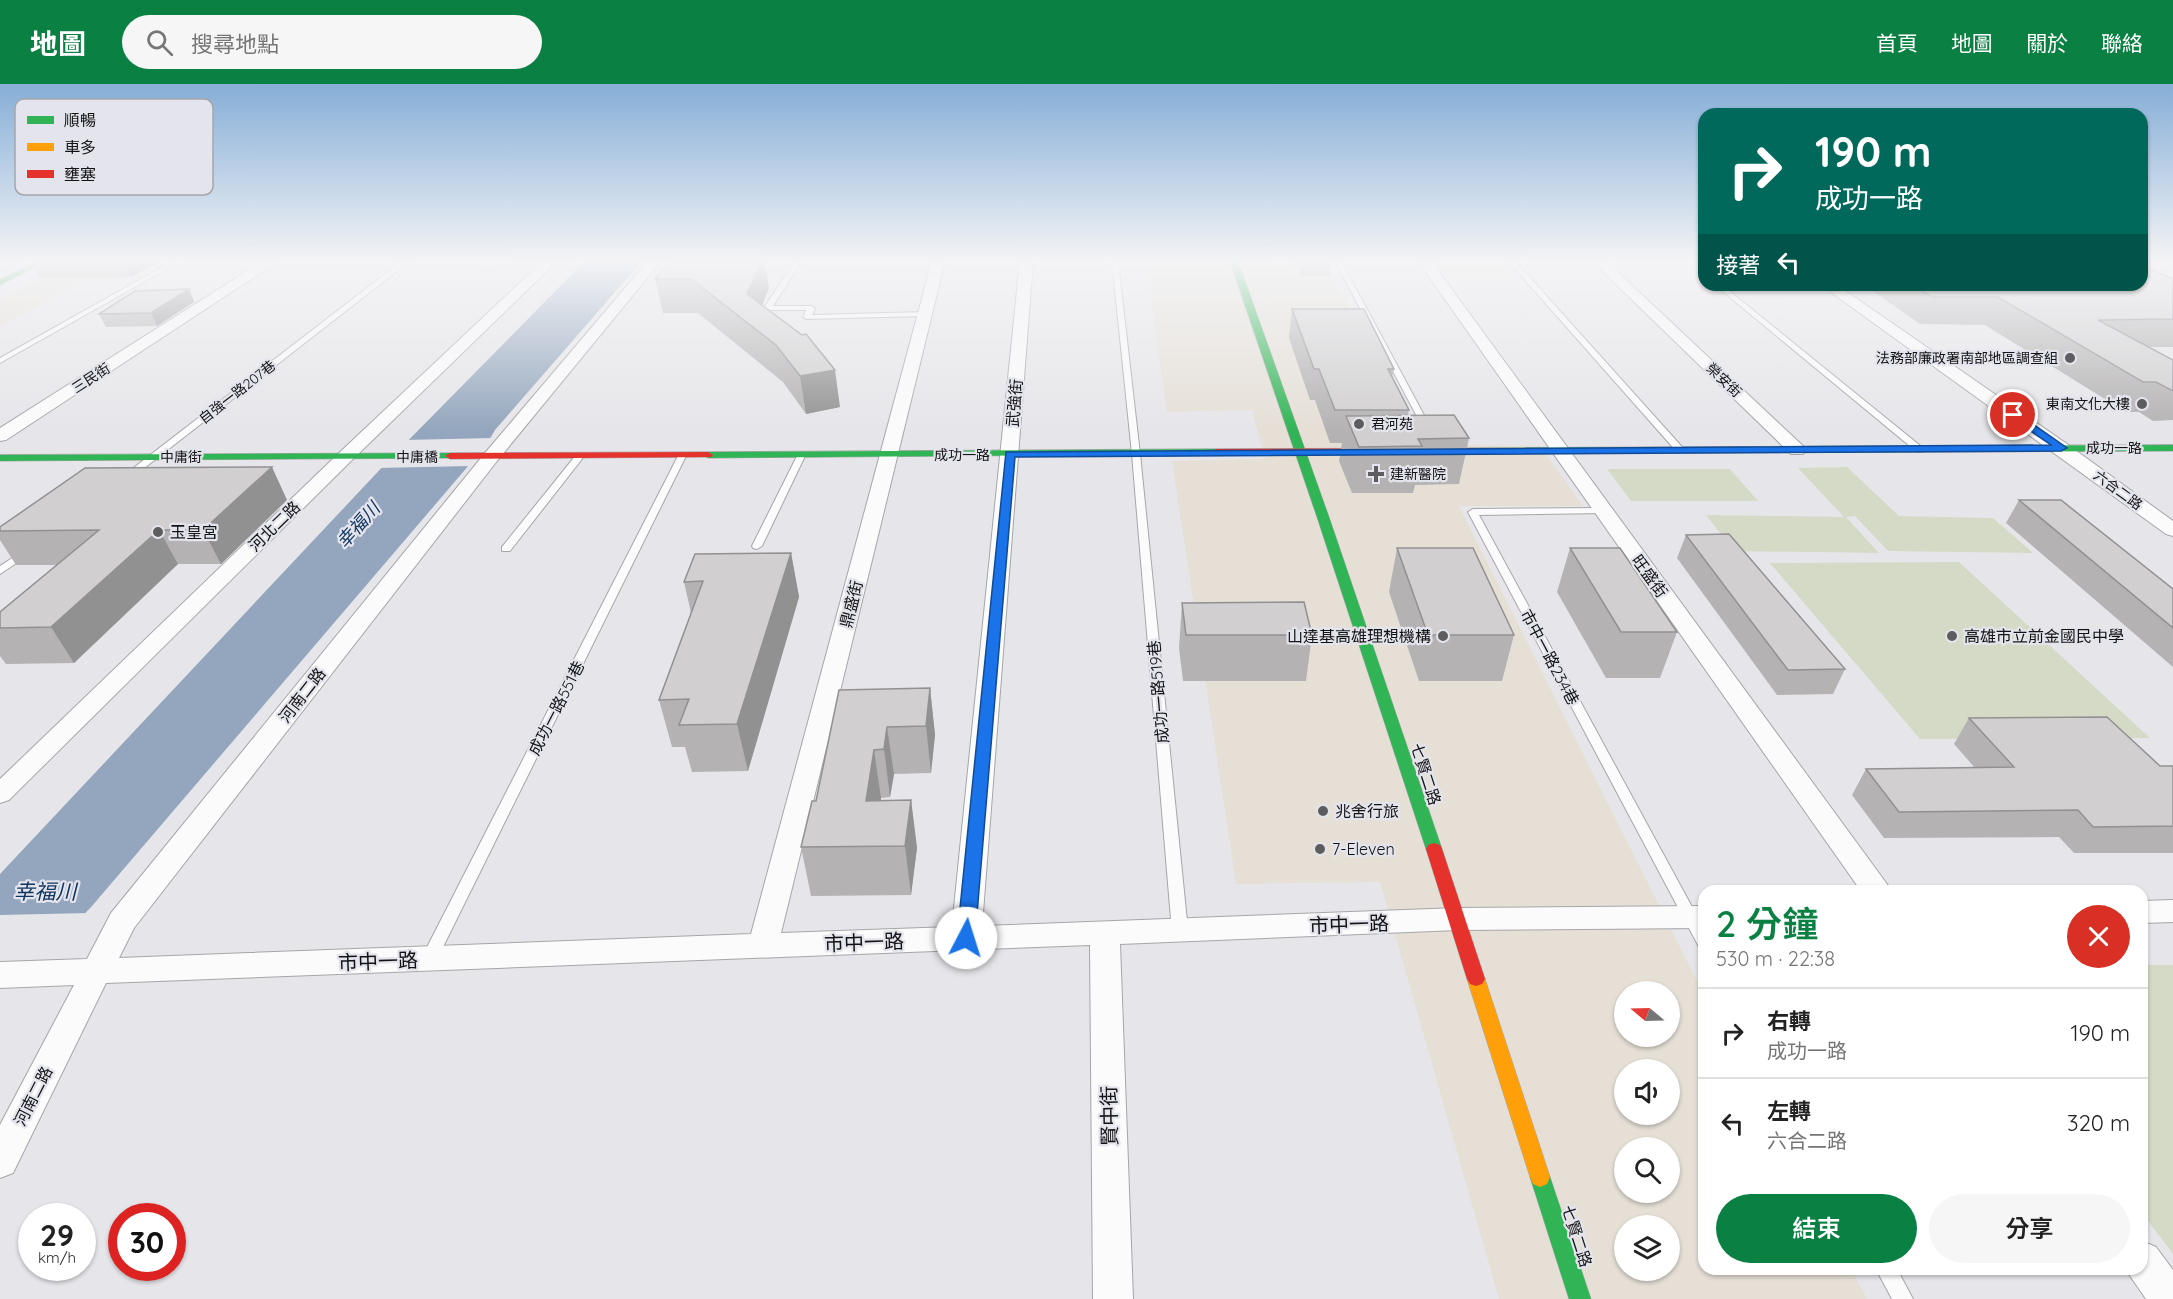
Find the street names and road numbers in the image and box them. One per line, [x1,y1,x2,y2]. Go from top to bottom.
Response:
street label: 自強一路207巷 [195,356,279,428]
street label: 三民街 [68,359,114,397]
street label: 榮安街 [1703,359,1745,401]
street label: 武強街 [1002,378,1026,428]
street label: 成功一路 [2086,439,2142,457]
street label: 成功一路 [934,446,990,464]
street label: 中庸街 [160,448,202,466]
street label: 中庸橋 [396,448,438,466]
street label: 六合二路 [2090,466,2146,514]
street label: 河北二路 [244,497,304,555]
street label: 旺盛街 [1628,551,1672,601]
street label: 鼎盛街 [835,578,867,630]
street label: 市中一路234巷 [1516,606,1584,708]
street label: 成功一路519巷 [1144,640,1172,744]
street label: 成功一路551巷 [524,657,588,759]
street label: 河南二路 [274,664,330,726]
street label: 七賢二路 [1407,740,1445,808]
street label: 市中一路 [1309,910,1389,938]
street label: 市中一路 [824,928,904,956]
street label: 市中一路 [338,947,418,975]
street label: 河南二路 [10,1063,56,1129]
street label: 賢中街 [1096,1086,1122,1146]
street label: 七賢二路 [1558,1202,1596,1270]

